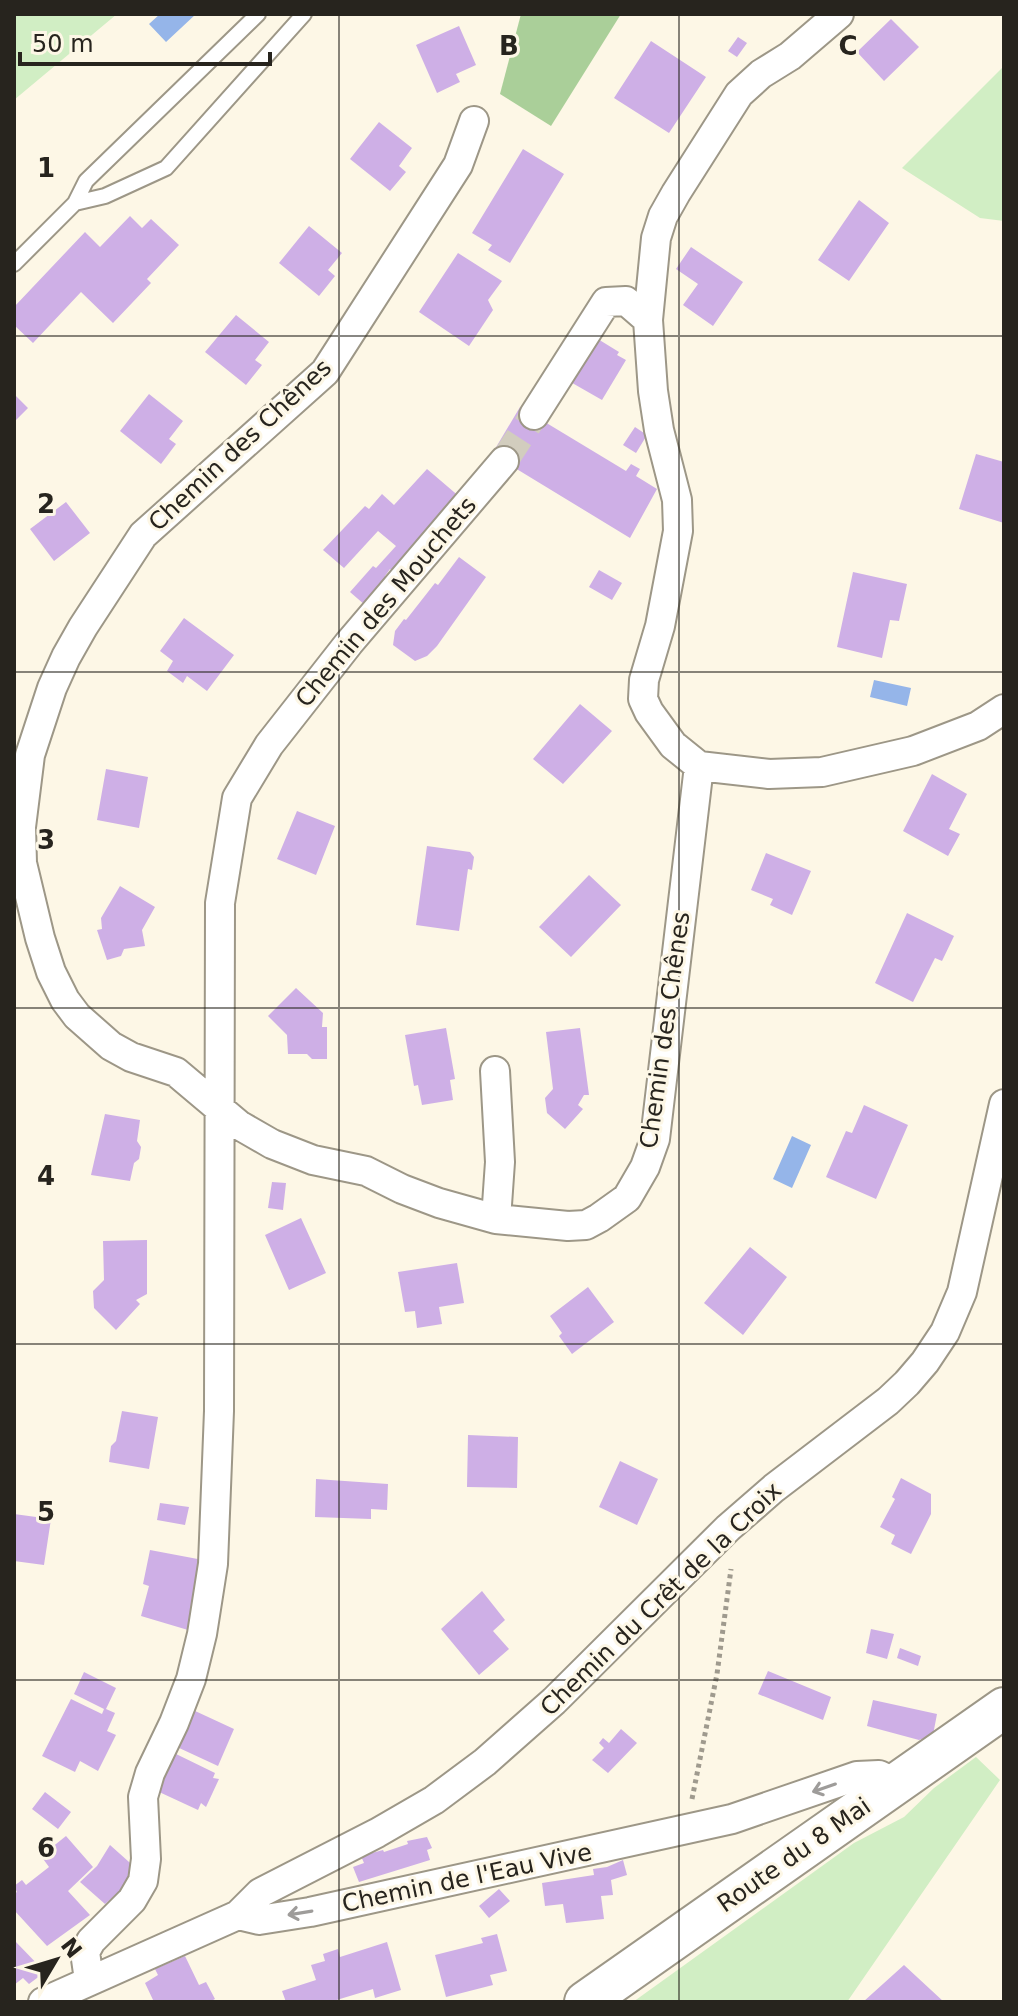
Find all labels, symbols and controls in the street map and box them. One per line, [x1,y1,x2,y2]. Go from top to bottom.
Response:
scale bar [20,16,270,66]
text: 50 m [32,30,94,58]
text: B [499,31,519,61]
text: C [838,31,858,61]
text: 1 [37,153,55,183]
street label: Chemin des Chênes [143,353,337,537]
text: 2 [37,489,55,519]
street label: Chemin des Mouchets [290,491,482,713]
text: 3 [37,825,55,855]
street label: Chemin des Chênes [635,910,695,1150]
text: 4 [37,1161,55,1191]
street label: Chemin du Crêt de la Croix [535,1476,787,1722]
text: 5 [37,1497,55,1527]
one-way arrow [812,1782,837,1797]
street label: Route du 8 Mai [712,1792,876,1918]
text: 6 [37,1833,55,1863]
street label: Chemin de l'Eau Vive [339,1838,595,1918]
one-way arrow [287,1907,313,1922]
north arrow [16,1920,96,2000]
text: N [56,1933,87,1963]

